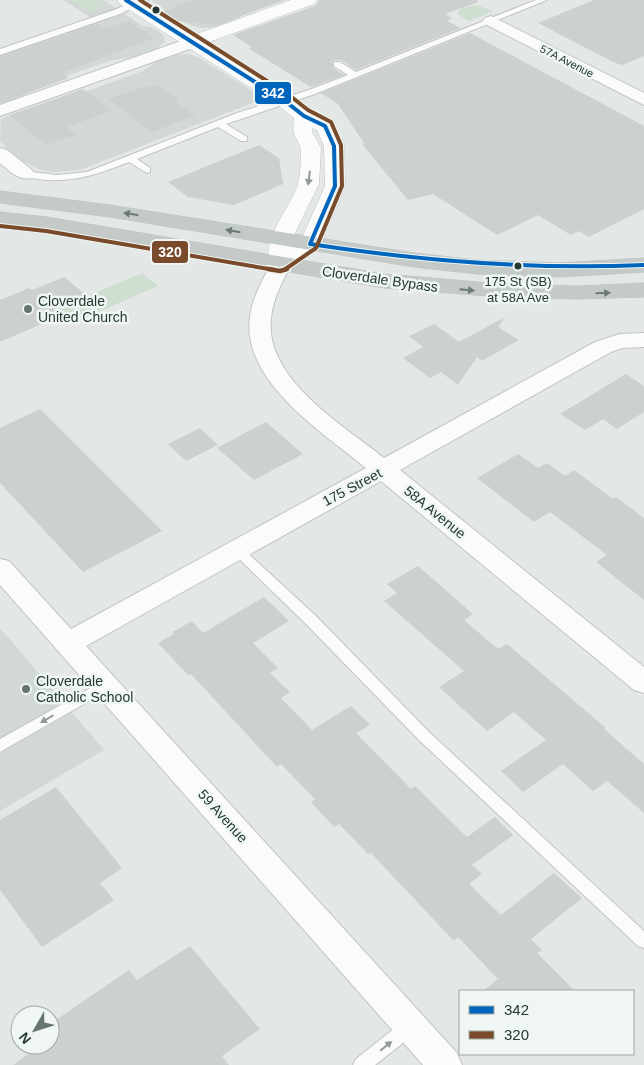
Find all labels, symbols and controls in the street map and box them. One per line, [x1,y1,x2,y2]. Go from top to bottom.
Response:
unlabelled marker [151,5,161,15]
street label: 57A Avenue [538,42,596,80]
line badge: 342 [254,81,292,105]
text: 342 [261,85,285,101]
one-way arrow [305,171,313,187]
one-way arrow [122,210,138,218]
one-way arrow [225,227,241,235]
line badge: 320 [151,240,189,264]
text: 320 [158,244,182,260]
marker: 175 St (SB) at 58A Ave [513,261,523,271]
street label: Cloverdale Bypass [321,263,439,295]
place label: 175 St (SB) at 58A Ave [484,274,552,305]
one-way arrow [460,286,476,294]
one-way arrow [595,289,611,297]
place label: Cloverdale United Church [38,293,128,325]
marker: Cloverdale United Church [22,303,34,315]
street label: 175 Street [320,465,384,509]
street label: 58A Avenue [401,482,469,542]
place label: Cloverdale Catholic School [36,673,133,705]
marker: Cloverdale Catholic School [20,683,32,695]
one-way arrow [41,714,54,723]
street label: 59 Avenue [195,786,251,846]
legend [459,990,634,1055]
text: 342 [504,1001,529,1018]
north arrow [10,1005,60,1055]
text: 320 [504,1026,529,1043]
text: N [15,1029,34,1047]
one-way arrow [380,1040,393,1051]

